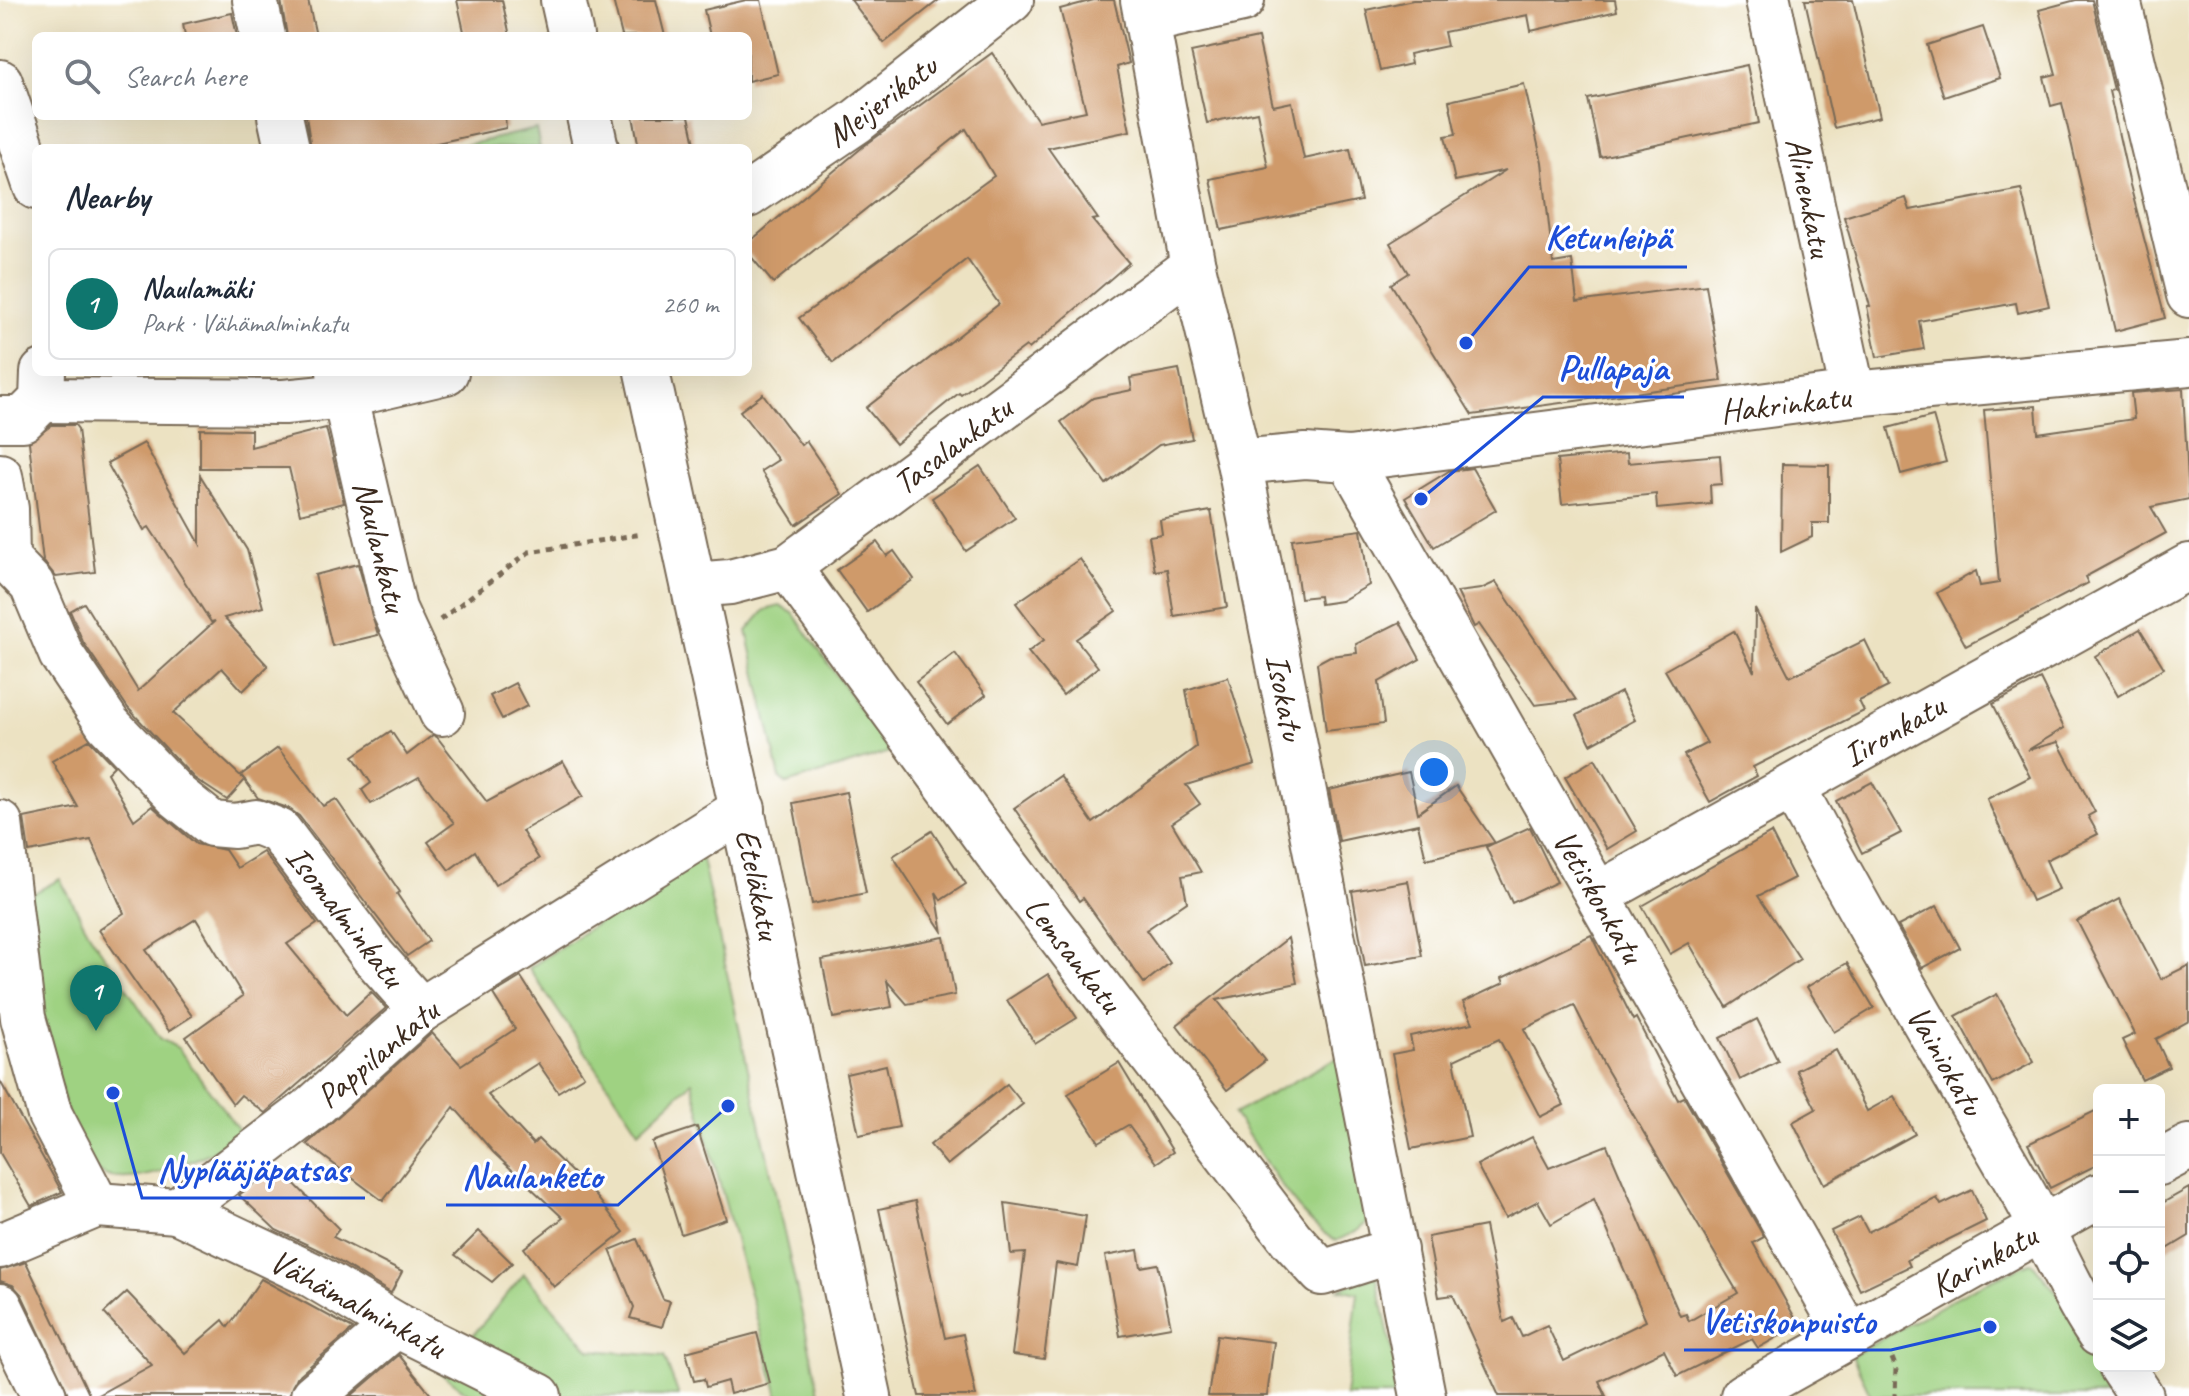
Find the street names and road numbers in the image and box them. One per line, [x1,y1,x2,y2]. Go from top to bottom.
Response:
street label: Meijerikatu [817,43,947,156]
street label: Alinenkatu [1776,133,1844,263]
street label: Hakrinkatu [1718,374,1855,433]
street label: Tasalankatu [884,385,1023,504]
street label: Naulankatu [343,476,418,619]
street label: Isokatu [1256,650,1315,746]
street label: Iironkatu [1835,683,1954,777]
street label: Vetiskonkatu [1543,822,1655,973]
street label: Eteläkatu [726,825,792,946]
street label: Isomalminkatu [277,837,416,998]
street label: Lemsankatu [1015,888,1134,1023]
street label: Pappilankatu [307,988,449,1117]
street label: Vainiokatu [1897,998,1995,1125]
street label: Karinkatu [1923,1213,2046,1307]
street label: Vähämalminkatu [263,1239,455,1369]

